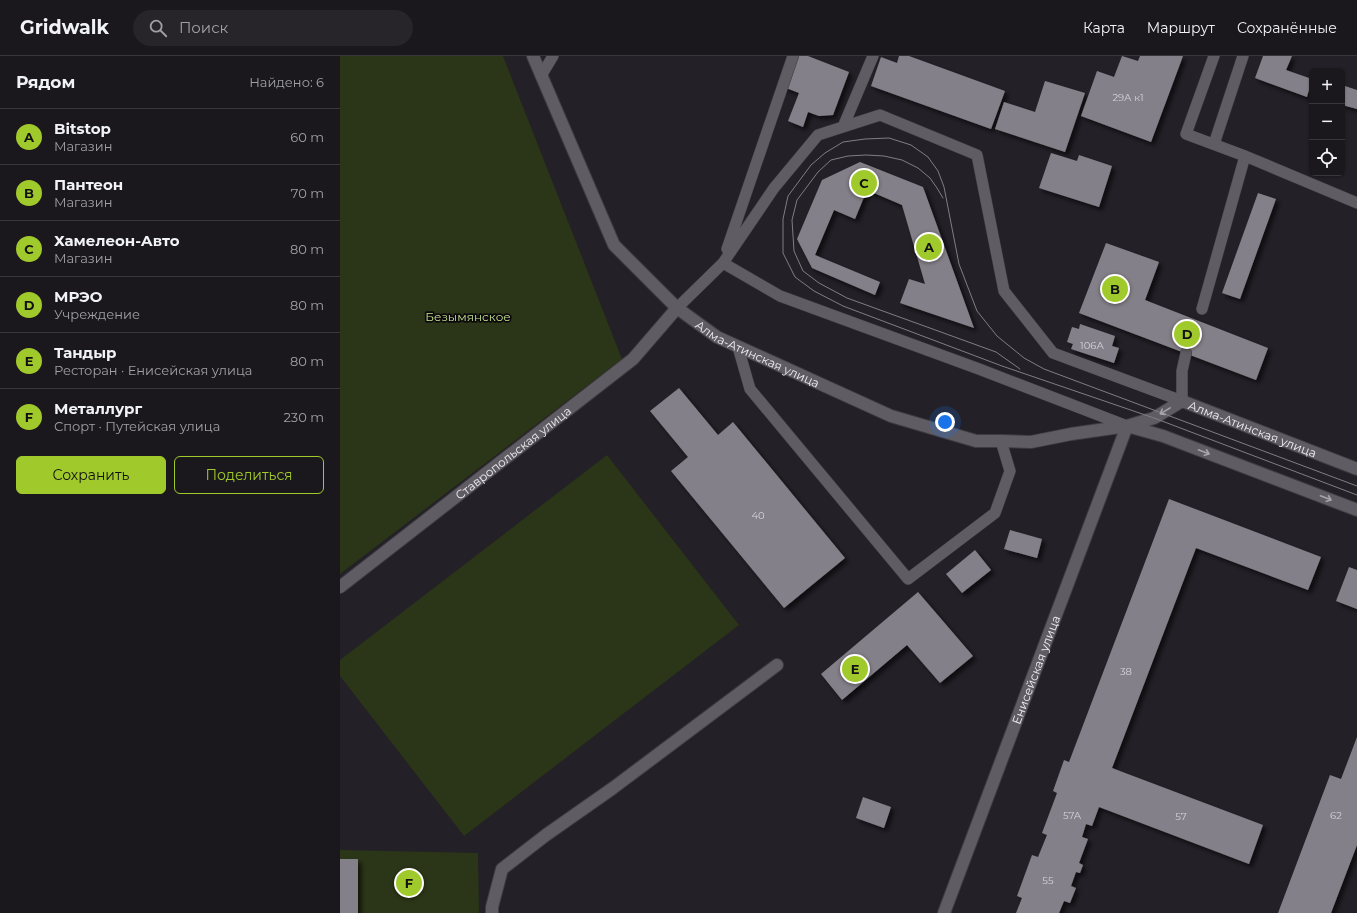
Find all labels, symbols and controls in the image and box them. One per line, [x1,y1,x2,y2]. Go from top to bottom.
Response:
search box [133,10,413,46]
text: Gridwalk [20,16,109,39]
icon: search [147,17,169,39]
text: Поиск [179,18,228,37]
text: Карта [1083,19,1125,37]
text: Маршрут [1147,19,1215,37]
text: Сохранённые [1237,19,1337,37]
map controls [1309,68,1345,176]
button: + [1309,68,1345,104]
text: Рядом [16,72,75,92]
text: Найдено: 6 [249,74,324,90]
house number: 29А к1 [1112,91,1144,104]
button: − [1309,104,1345,140]
text: Bitstop [54,119,111,138]
text: A [24,129,34,145]
text: 60 m [290,129,324,145]
text: Магазин [54,138,113,154]
button: locate [1309,140,1345,176]
pin: C [851,168,877,198]
text: Пантеон [54,175,123,194]
text: B [24,185,34,201]
text: 70 m [291,185,324,201]
text: Магазин [54,194,113,210]
text: Хамелеон-Авто [54,231,180,250]
pin: A [916,232,942,262]
text: C [24,241,34,257]
text: 80 m [290,241,324,257]
text: Магазин [54,250,113,266]
pin: B [1102,274,1128,304]
text: МРЭО [54,287,102,306]
text: D [24,297,34,313]
text: 80 m [290,297,324,313]
text: Учреждение [54,306,140,322]
park label: Безымянское [425,309,511,324]
street label: Алма-Атинская улица [693,317,822,390]
pin: D [1174,319,1200,349]
house number: 106А [1080,339,1104,352]
text: Тандыр [54,343,116,362]
text: E [25,353,33,369]
text: 80 m [290,353,324,369]
text: Ресторан · Енисейская улица [54,362,252,378]
street label: Алма-Атинская улица [1186,397,1319,460]
text: Металлург [54,399,142,418]
street label: Ставропольская улица [452,403,574,502]
one-way arrow [1159,407,1171,415]
text: F [25,409,33,425]
text: 230 m [283,409,324,425]
your location [935,412,955,432]
text: Спорт · Путейская улица [54,418,220,434]
one-way arrow [1198,448,1210,456]
button: Сохранить [16,456,166,494]
button: Поделиться [174,456,324,494]
one-way arrow [1319,495,1331,503]
house number: 40 [751,509,765,522]
street label: Енисейская улица [1008,613,1063,726]
pin: E [842,654,868,684]
house number: 38 [1120,665,1132,678]
house number: 57А [1063,809,1082,822]
house number: 62 [1330,809,1342,822]
house number: 57 [1175,810,1187,823]
pin: F [396,868,422,898]
house number: 55 [1042,874,1054,887]

